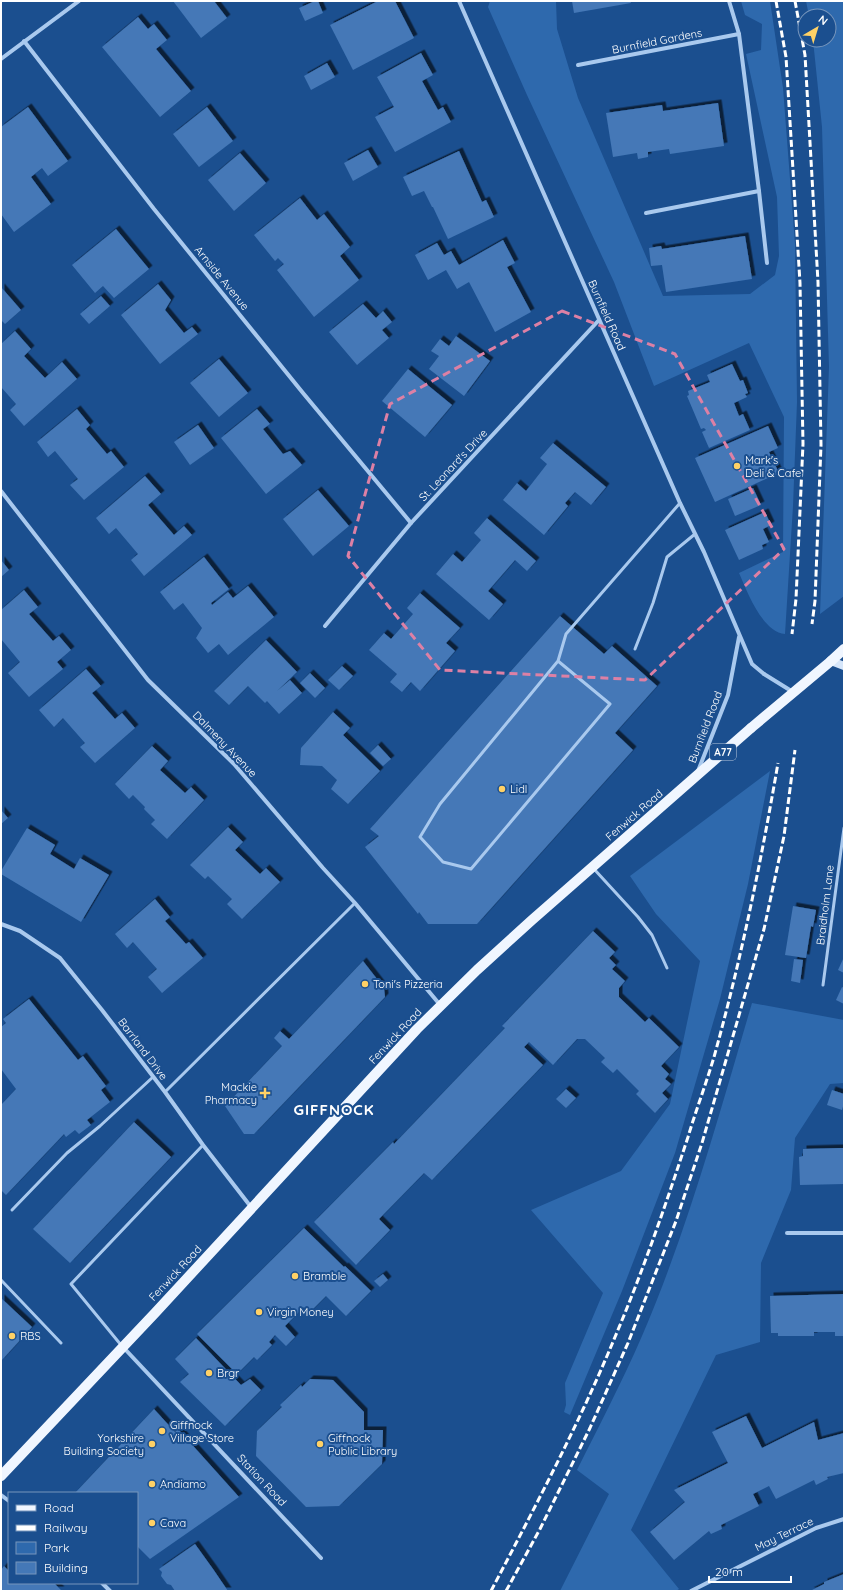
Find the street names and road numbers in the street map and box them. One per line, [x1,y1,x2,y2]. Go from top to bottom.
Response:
street label: Burnfield Gardens [611,25,703,57]
street label: Arnside Avenue [192,243,252,313]
street label: Burnfield Road [585,277,629,353]
street label: St. Leonard's Drive [416,426,490,504]
street label: Burnfield Road [685,689,725,765]
street label: Dalmeny Avenue [190,708,260,780]
road number: A77 [710,744,736,760]
street label: Fenwick Road [603,786,665,844]
street label: Braidholm Lane [813,864,837,946]
street label: Fenwick Road [366,1005,424,1067]
street label: Barrland Drive [115,1015,171,1083]
street label: Fenwick Road [146,1242,204,1304]
street label: Station Road [234,1451,290,1509]
street label: May Terrace [752,1514,816,1554]

